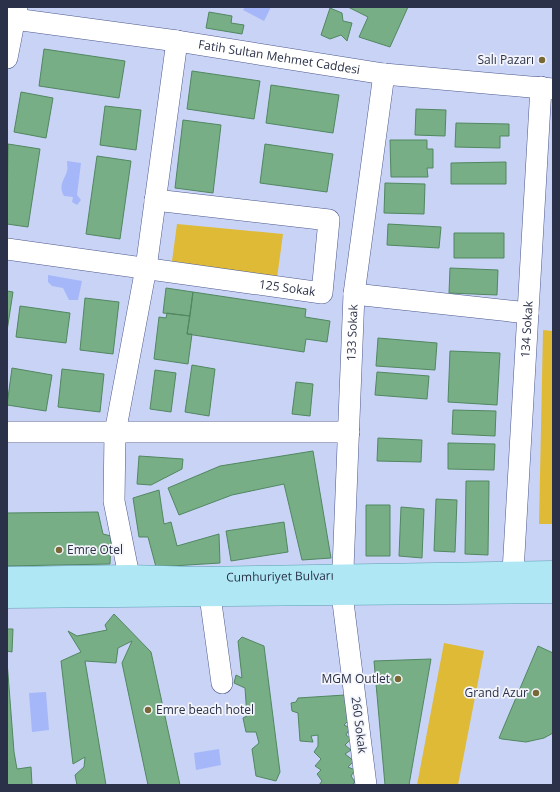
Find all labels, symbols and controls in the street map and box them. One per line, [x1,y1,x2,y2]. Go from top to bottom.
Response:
street label: Fatih Sultan Mehmet Caddesi [197,36,361,78]
place label: Salı Pazarı [477,51,534,68]
marker: Salı Pazarı [537,55,547,65]
street label: 125 Sokak [258,275,317,300]
street label: 134 Sokak [516,300,537,358]
street label: 133 Sokak [342,303,362,361]
place label: Emre Otel [67,541,123,558]
marker: Emre Otel [54,545,64,555]
street label: Cumhuriyet Bulvarı [226,567,334,586]
place label: MGM Outlet [322,670,390,687]
marker: MGM Outlet [393,674,403,684]
place label: Grand Azur [464,684,528,701]
marker: Grand Azur [531,688,541,698]
street label: 260 Sokak [348,696,371,755]
place label: Emre beach hotel [156,701,254,718]
marker: Emre beach hotel [143,705,153,715]

